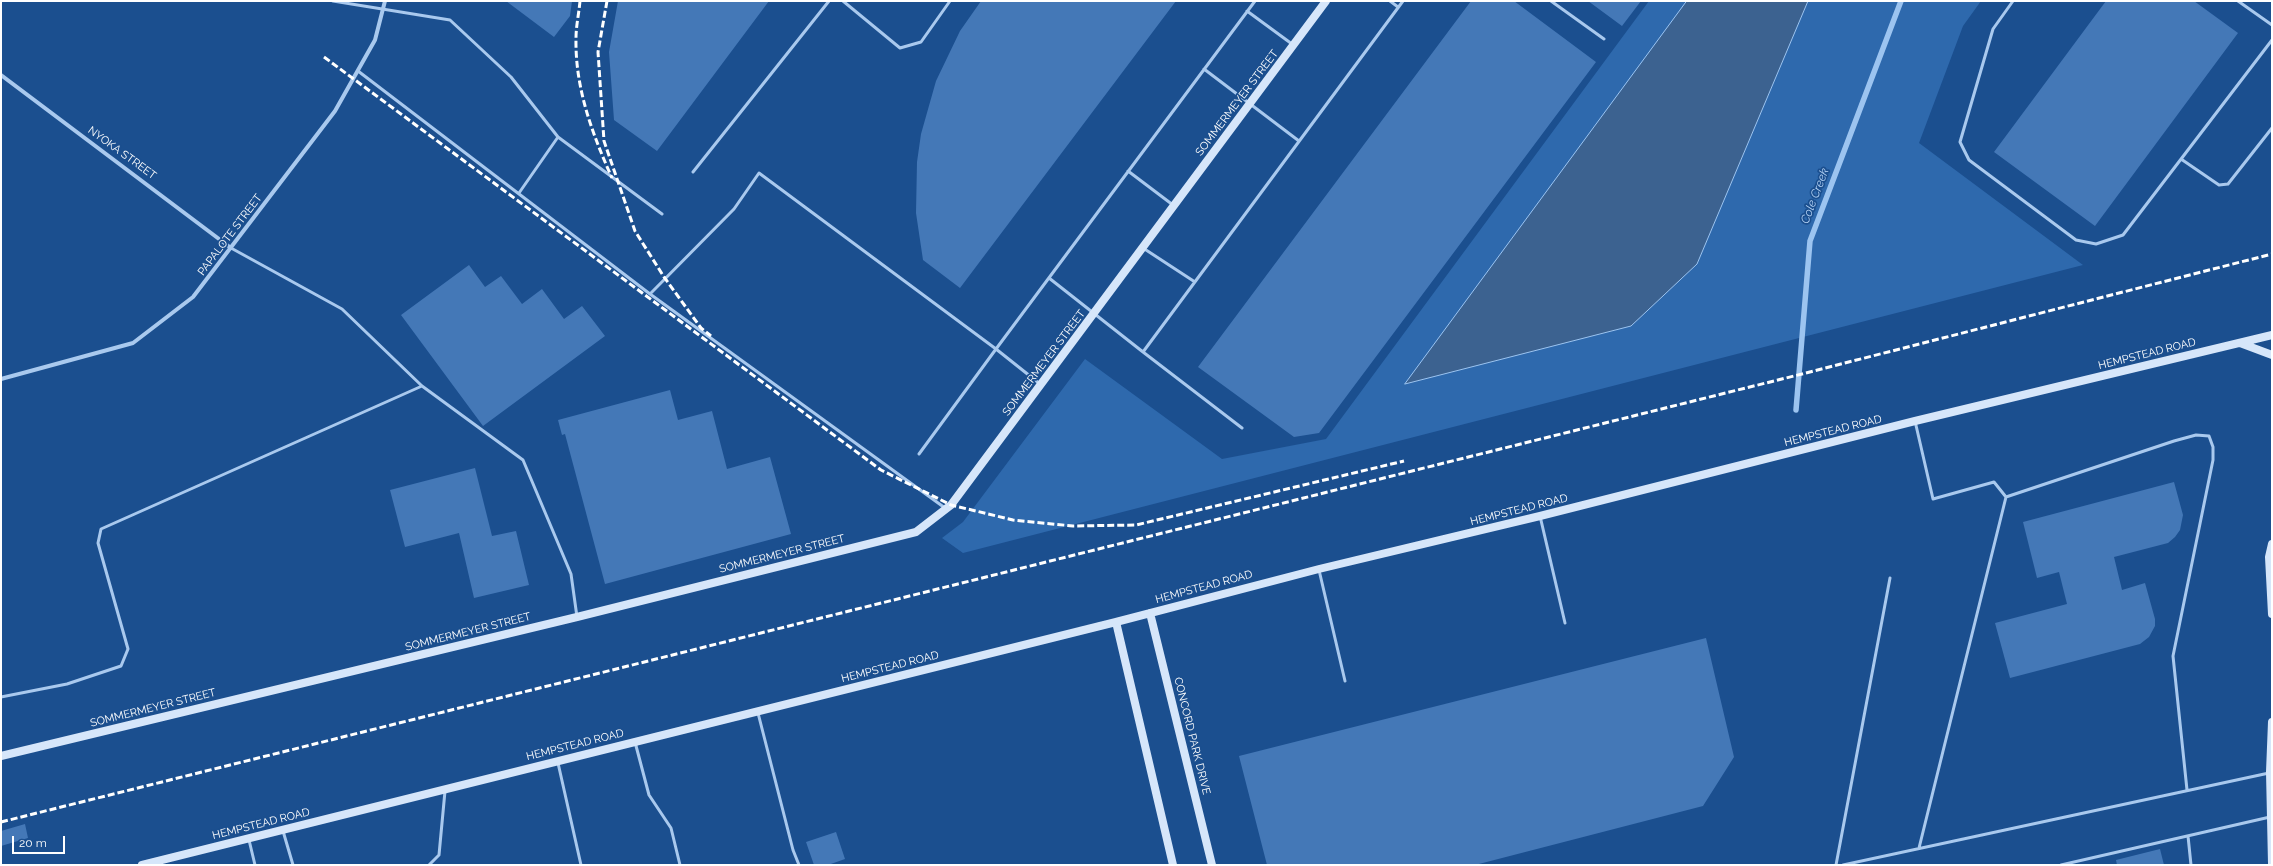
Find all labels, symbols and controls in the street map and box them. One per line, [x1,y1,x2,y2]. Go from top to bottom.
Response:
street label: SOMMERMEYER STREET [1193,48,1281,158]
street label: NYOKA STREET [85,124,159,182]
water label: Cole Creek [1798,166,1832,226]
street label: PAPALOTE STREET [195,192,265,278]
street label: SOMMERMEYER STREET [1000,308,1088,418]
street label: HEMPSTEAD ROAD [2097,336,2197,372]
street label: HEMPSTEAD ROAD [1783,413,1883,449]
street label: HEMPSTEAD ROAD [1469,492,1569,528]
street label: SOMMERMEYER STREET [718,532,846,576]
street label: HEMPSTEAD ROAD [1154,568,1254,606]
street label: SOMMERMEYER STREET [404,610,532,654]
street label: HEMPSTEAD ROAD [840,649,940,685]
street label: CONCORD PARK DRIVE [1171,676,1213,796]
street label: SOMMERMEYER STREET [89,686,217,730]
street label: HEMPSTEAD ROAD [525,727,625,763]
street label: HEMPSTEAD ROAD [211,806,311,842]
scale bar [14,828,67,854]
text: 20 m [19,836,47,850]

